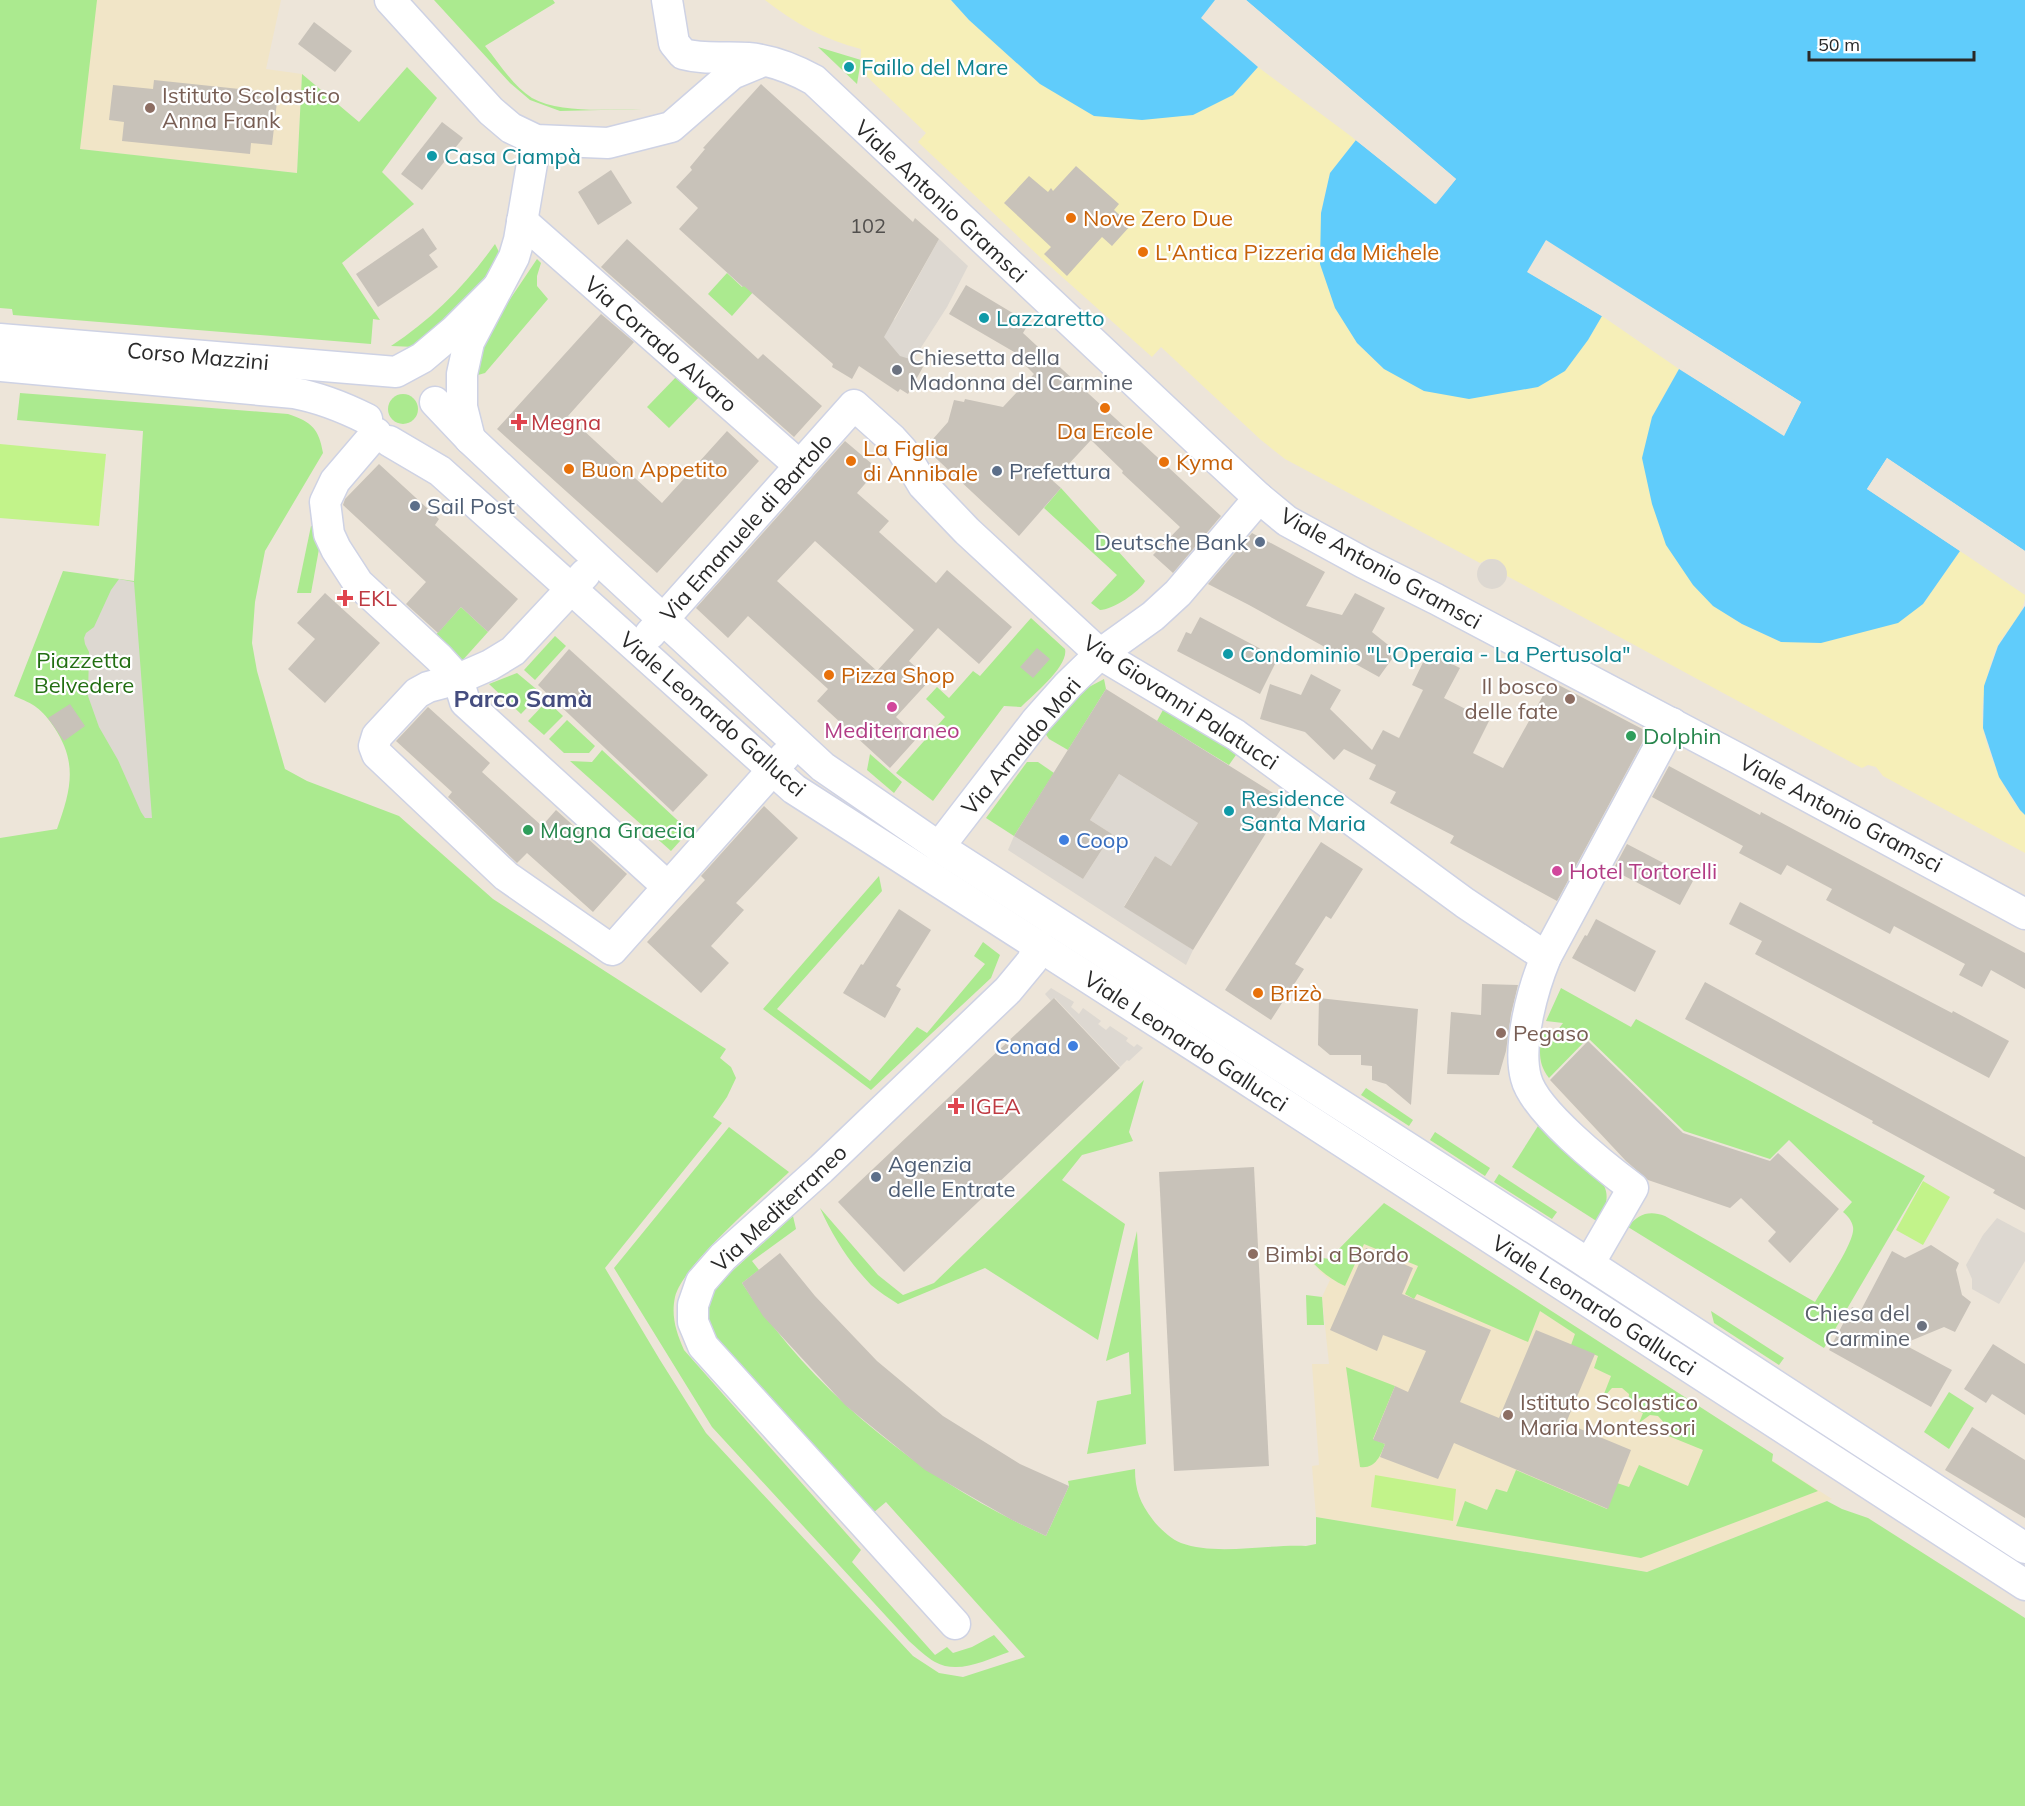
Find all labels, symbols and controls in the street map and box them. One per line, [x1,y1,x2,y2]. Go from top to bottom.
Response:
scale bar [1809,24,1974,62]
text: 50 m [1818,33,1860,56]
place label: Faillo del Mare [861,53,1008,81]
marker: Faillo del Mare [842,60,856,74]
place label: Istituto Scolastico Anna Frank [162,81,340,134]
marker: Istituto Scolastico Anna Frank [143,101,157,115]
street label: Viale Antonio Gramsci [849,114,1033,288]
place label: Casa Ciampà [444,142,581,170]
marker: Casa Ciampà [425,149,439,163]
place label: Nove Zero Due [1083,204,1233,232]
marker: Nove Zero Due [1064,211,1078,225]
house number: 102 [850,213,886,238]
place label: L'Antica Pizzeria da Michele [1155,238,1439,266]
marker: L'Antica Pizzeria da Michele [1136,245,1150,259]
street label: Via Corrado Alvaro [579,270,743,418]
place label: Lazzaretto [996,304,1104,332]
marker: Lazzaretto [977,311,991,325]
street label: Corso Mazzini [126,336,270,376]
place label: Chiesetta della Madonna del Carmine [909,343,1133,396]
marker: Chiesetta della Madonna del Carmine [890,363,904,377]
marker: Da Ercole [1098,401,1112,415]
place label: Megna [531,408,601,436]
marker: Megna [512,415,526,429]
place label: Da Ercole [1057,417,1153,445]
street label: Via Emanuele di Bartolo [654,427,838,627]
place label: La Figlia di Annibale [863,434,978,487]
place label: Kyma [1176,448,1234,476]
marker: La Figlia di Annibale [844,454,858,468]
place label: Buon Appetito [581,455,727,483]
marker: Kyma [1157,455,1171,469]
place label: Prefettura [1009,457,1111,485]
marker: Buon Appetito [562,462,576,476]
marker: Prefettura [990,464,1004,478]
place label: Sail Post [427,492,515,520]
marker: Sail Post [408,499,422,513]
street label: Viale Antonio Gramsci [1275,501,1487,635]
place label: Deutsche Bank [1094,528,1249,556]
marker: Deutsche Bank [1253,535,1267,549]
place label: EKL [358,584,397,612]
marker: EKL [336,589,354,607]
street label: Viale Leonardo Gallucci [614,625,812,803]
street label: Via Giovanni Palatucci [1078,628,1284,776]
place label: Condominio "L'Operaia - La Pertusola" [1240,640,1631,668]
park label: Piazzetta Belvedere [34,646,134,699]
marker: Condominio "L'Operaia - La Pertusola" [1221,647,1235,661]
place label: Pizza Shop [841,661,955,689]
marker: Pizza Shop [822,668,836,682]
street label: Via Arnaldo Mori [955,671,1087,821]
place label: Il bosco delle fate [1465,672,1558,725]
district label: Parco Samà [453,683,593,713]
marker: Il bosco delle fate [1563,692,1577,706]
marker: Mediterraneo [885,700,899,714]
place label: Mediterraneo [824,716,960,744]
place label: Dolphin [1643,722,1721,750]
marker: Dolphin [1624,729,1638,743]
street label: Viale Antonio Gramsci [1735,748,1947,878]
place label: Residence Santa Maria [1241,784,1366,837]
marker: Residence Santa Maria [1222,804,1236,818]
place label: Magna Graecia [540,816,696,844]
marker: Magna Graecia [521,823,535,837]
place label: Coop [1076,826,1129,854]
marker: Coop [1057,833,1071,847]
place label: Hotel Tortorelli [1569,857,1717,885]
marker: Hotel Tortorelli [1550,864,1564,878]
street label: Viale Leonardo Gallucci [1079,964,1293,1118]
place label: Brizò [1270,979,1322,1007]
marker: Brizò [1251,986,1265,1000]
place label: Pegaso [1513,1019,1589,1047]
marker: Pegaso [1494,1026,1508,1040]
place label: Conad [995,1032,1061,1060]
marker: Conad [1066,1039,1080,1053]
place label: IGEA [970,1092,1021,1120]
marker: IGEA [947,1097,965,1115]
street label: Via Mediterraneo [706,1138,852,1278]
place label: Agenzia delle Entrate [888,1150,1016,1203]
marker: Agenzia delle Entrate [869,1170,883,1184]
street label: Viale Leonardo Gallucci [1487,1228,1701,1382]
place label: Bimbi a Bordo [1265,1240,1409,1268]
marker: Bimbi a Bordo [1246,1247,1260,1261]
place label: Chiesa del Carmine [1805,1299,1910,1352]
marker: Chiesa del Carmine [1915,1319,1929,1333]
place label: Istituto Scolastico Maria Montessori [1520,1388,1698,1441]
marker: Istituto Scolastico Maria Montessori [1501,1408,1515,1422]

